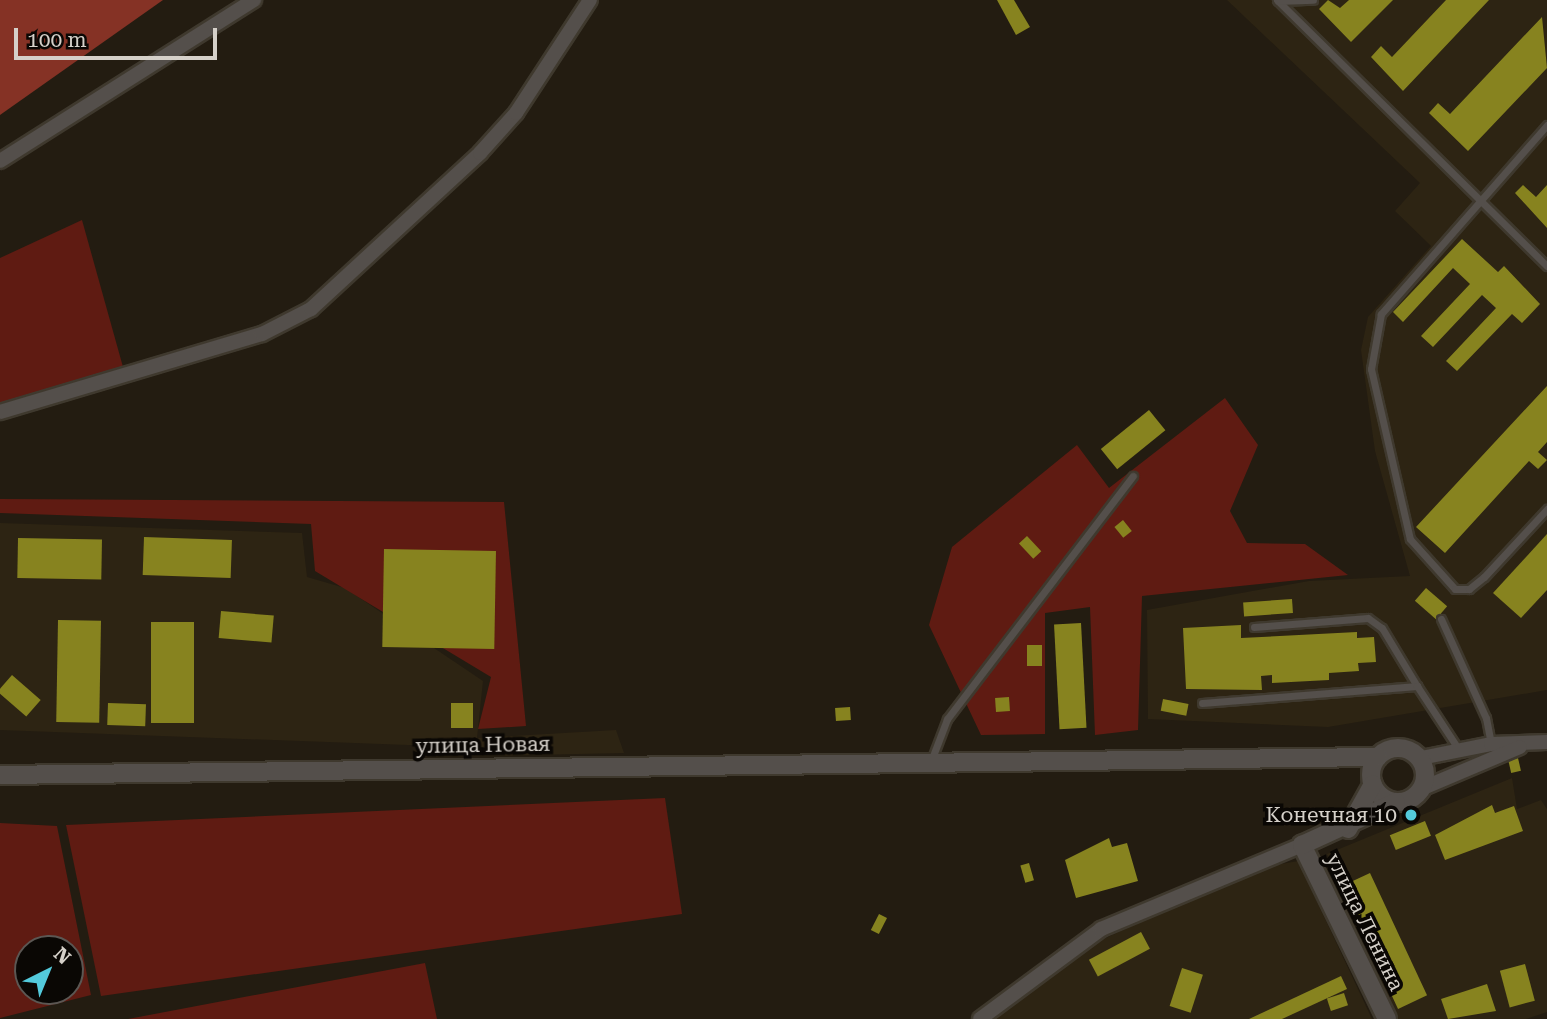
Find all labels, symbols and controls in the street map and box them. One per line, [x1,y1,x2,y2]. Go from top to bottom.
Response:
scale bar [18,14,220,58]
text: 100 m [27,28,87,52]
street label: улица Новая [415,731,551,759]
place label: Конечная 10 [1266,802,1397,828]
marker: Конечная 10 [1403,807,1419,823]
street label: улица Ленина [1321,849,1409,995]
north arrow [14,935,84,1005]
text: N [49,942,75,969]

